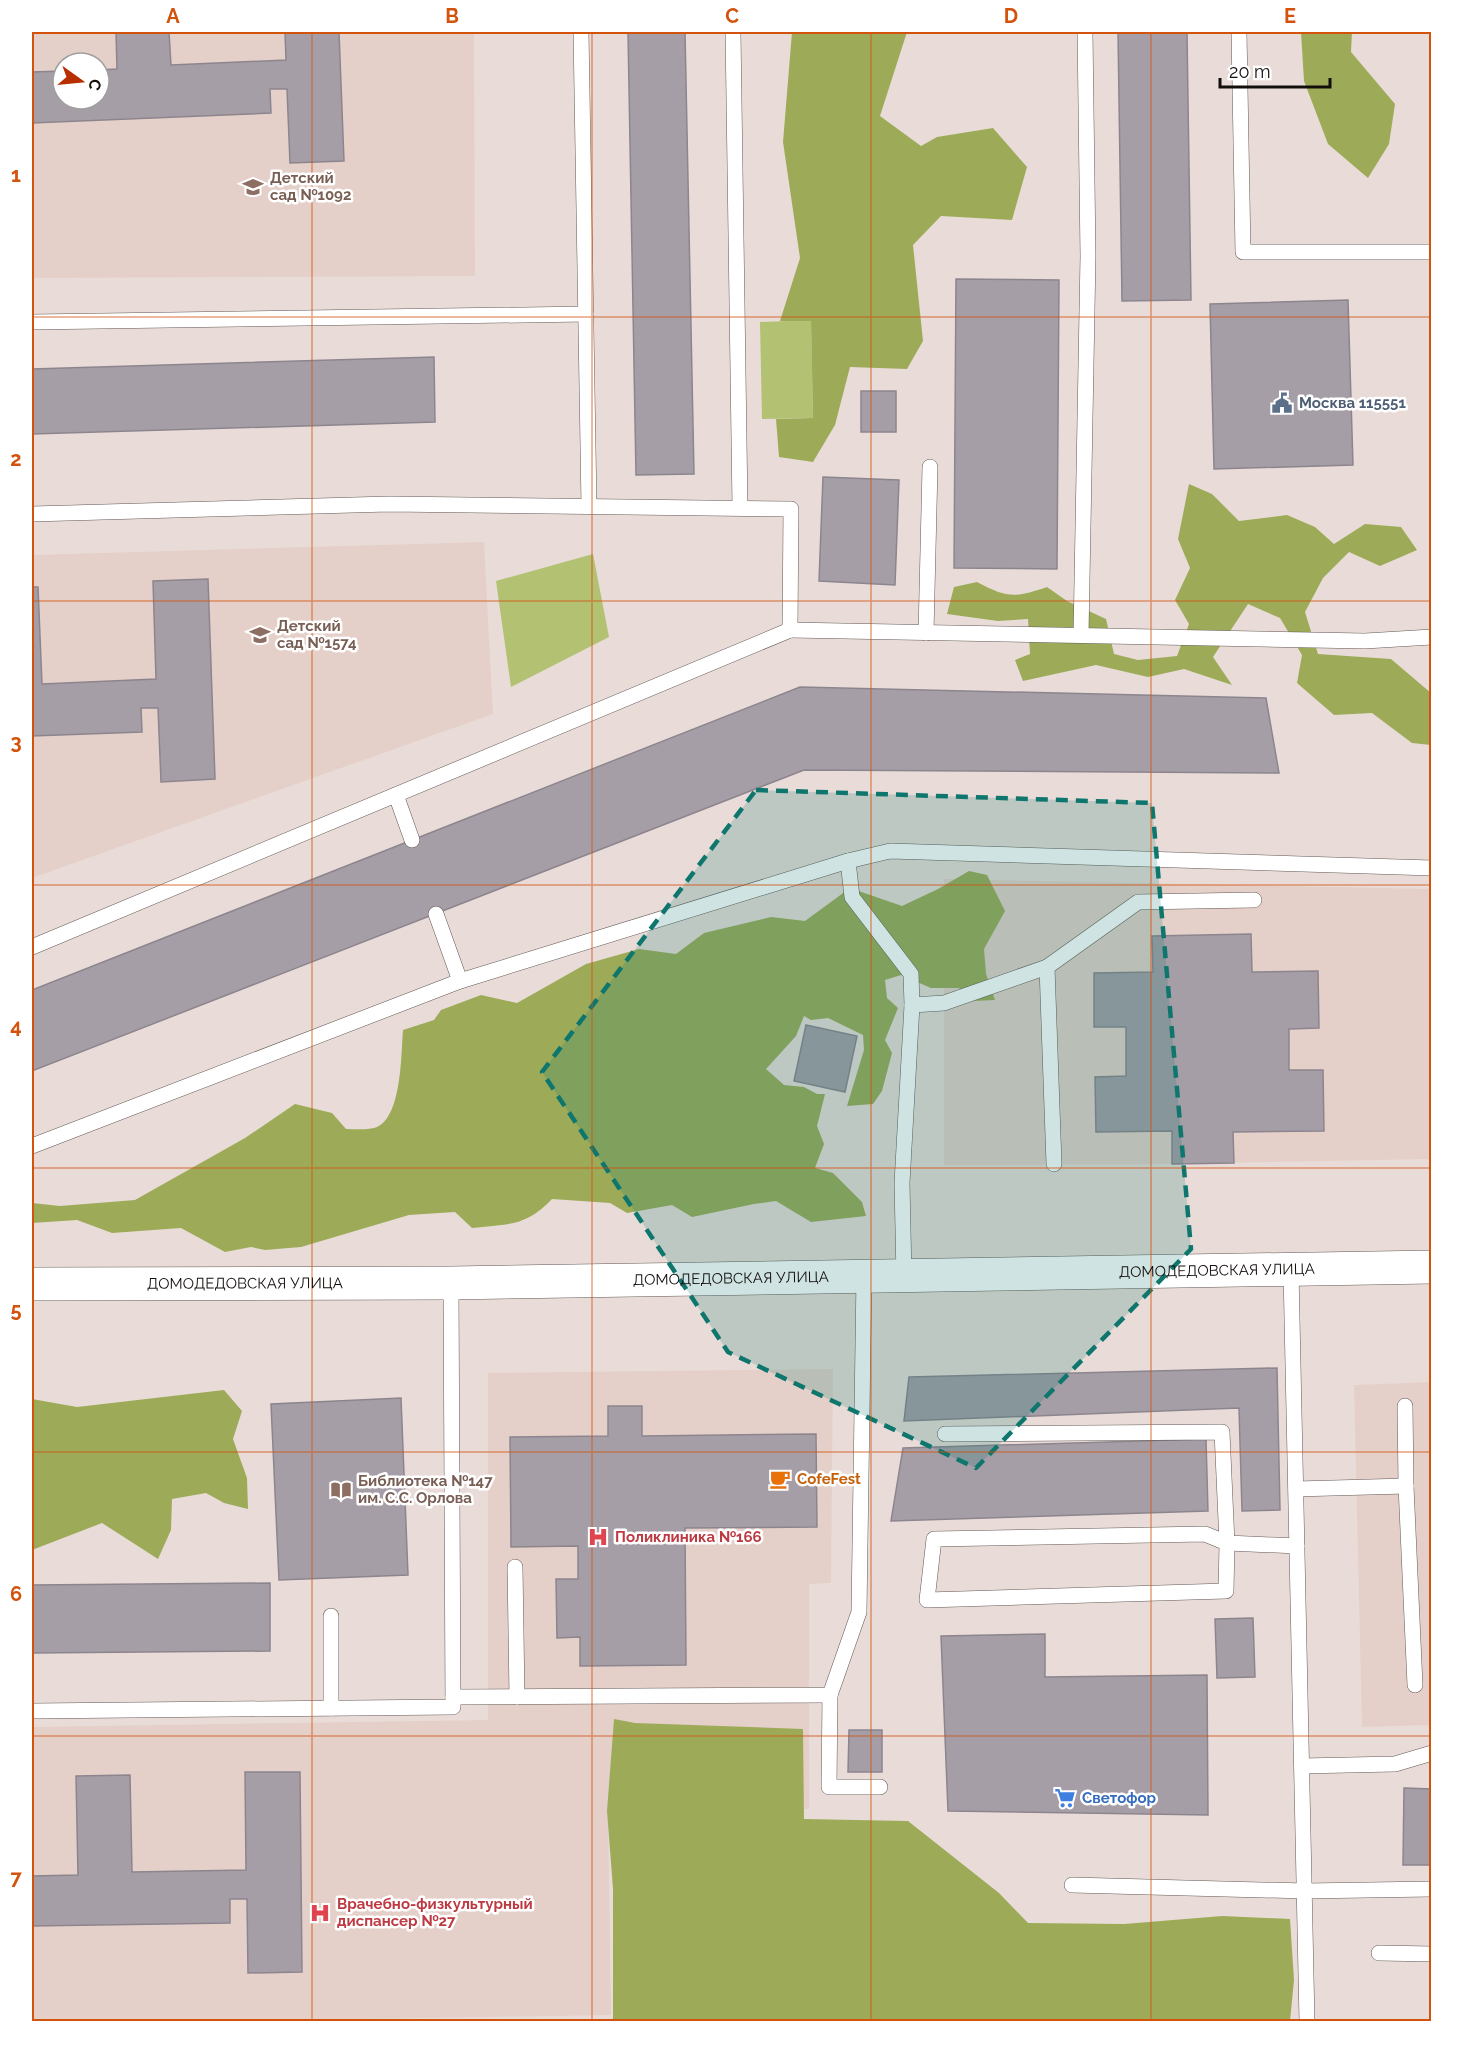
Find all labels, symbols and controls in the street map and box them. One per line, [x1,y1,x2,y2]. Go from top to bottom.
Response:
text: A [166,4,180,28]
text: B [445,4,459,28]
text: C [725,4,739,28]
text: D [1004,4,1018,28]
text: E [1284,4,1296,28]
north arrow [51,51,111,111]
scale bar [1220,51,1330,89]
text: 20 m [1229,61,1271,82]
text: С [84,77,106,93]
text: 1 [11,163,21,187]
place label: Детский сад №1092 [270,169,351,204]
school or university icon: Детский сад №1092 [241,175,265,199]
public building icon: Москва 115551 [1270,391,1294,415]
place label: Москва 115551 [1299,394,1406,412]
text: 2 [10,447,22,471]
place label: Детский сад №1574 [277,617,357,652]
school or university icon: Детский сад №1574 [248,623,272,647]
text: 3 [10,730,22,754]
text: 4 [10,1014,22,1038]
street label: ДОМОДЕДОВСКАЯ УЛИЦА [1119,1260,1315,1281]
street label: ДОМОДЕДОВСКАЯ УЛИЦА [633,1268,829,1289]
street label: ДОМОДЕДОВСКАЯ УЛИЦА [147,1274,343,1293]
text: 5 [10,1298,22,1322]
cafe icon: CofeFest [768,1467,792,1491]
place label: CofeFest [797,1470,861,1488]
place label: Библиотека №147 им. С.С. Орлова [358,1472,493,1507]
library icon: Библиотека №147 им. С.С. Орлова [329,1478,353,1502]
hospital icon: Поликлиника №166 [586,1525,610,1549]
place label: Поликлиника №166 [615,1528,762,1546]
text: 6 [10,1582,22,1606]
supermarket icon: Светофор [1053,1786,1077,1810]
place label: Светофор [1082,1789,1157,1807]
text: 7 [10,1866,22,1890]
place label: Врачебно-физкультурный диспансер №27 [337,1895,533,1930]
hospital icon: Врачебно-физкультурный диспансер №27 [308,1901,332,1925]

